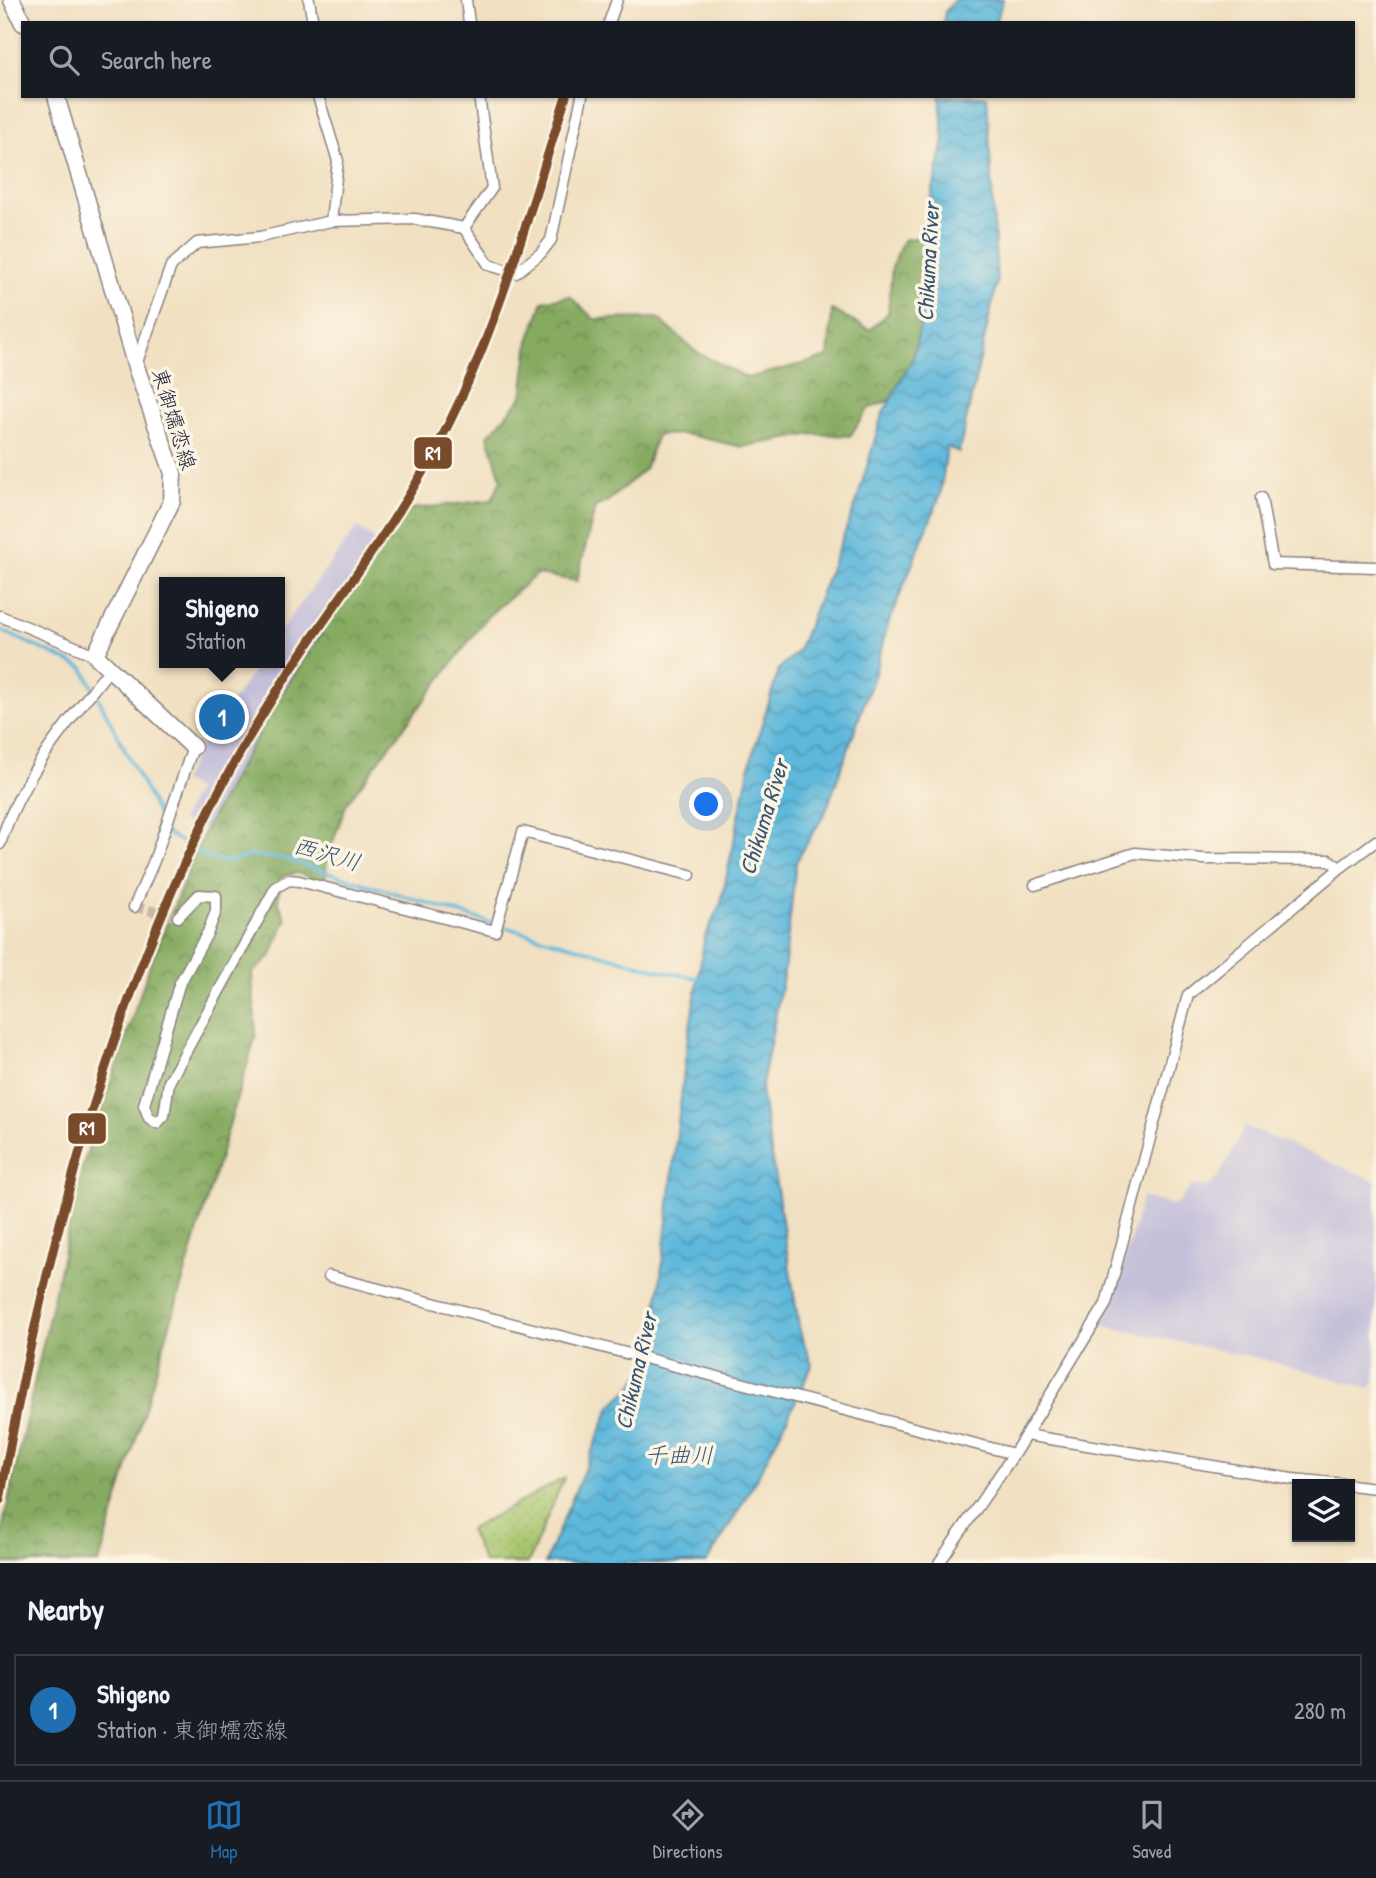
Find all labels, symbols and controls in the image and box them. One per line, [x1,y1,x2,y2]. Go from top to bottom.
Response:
search box [21,21,1355,98]
icon: search [45,41,83,79]
text: Search here [101,42,212,77]
water label: Chikuma River [909,199,946,322]
street label: 東御嬬恋線 [145,364,204,473]
line badge: R1 [413,436,453,470]
text: R1 [425,440,441,466]
popup [159,577,285,668]
text: Shigeno [186,590,258,625]
text: Station [186,625,246,656]
pin: 1 [199,691,245,743]
water label: Chikuma River [731,752,797,878]
your location [689,787,723,821]
water label: 西沢川 [290,829,365,878]
line badge: R1 [67,1112,107,1145]
text: R1 [79,1115,95,1141]
water label: Chikuma River [607,1306,665,1432]
water label: 千曲川 [645,1439,714,1470]
map controls [1292,1479,1355,1542]
button: layers [1292,1479,1355,1542]
text: Nearby [28,1589,104,1629]
text: Shigeno [97,1676,170,1711]
text: 1 [49,1695,57,1726]
text: 280 m [1294,1695,1346,1726]
text: Station · 東御嬬恋線 [97,1714,287,1745]
tab: Map [205,1796,243,1864]
tab: Directions [653,1796,723,1864]
tab: Saved [1132,1796,1171,1864]

